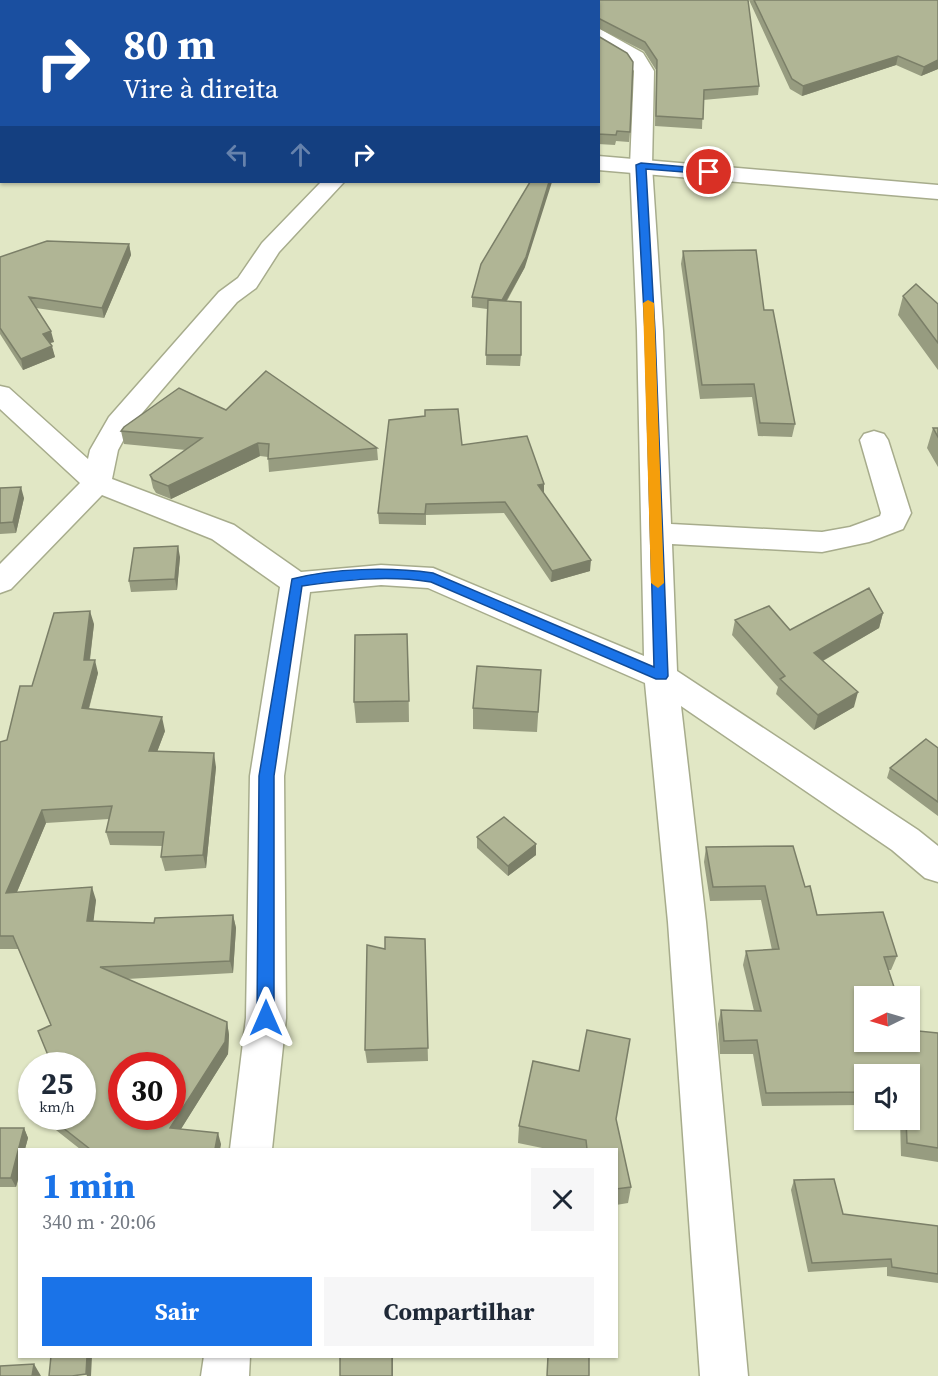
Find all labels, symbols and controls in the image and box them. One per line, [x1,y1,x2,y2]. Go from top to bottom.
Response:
text: 80 m [123,15,216,73]
icon: right [24,24,102,102]
text: Vire à direita [123,70,279,107]
icon: left [221,138,254,171]
icon: ahead [284,138,317,171]
icon: right [347,138,380,171]
pin [683,146,734,197]
icon: arrive [692,155,725,188]
position arrow [234,986,298,1050]
north arrow [854,986,920,1052]
map controls [854,986,920,1130]
speed limit sign: 30 [108,1052,186,1130]
text: 25 [41,1063,73,1104]
button: sound [854,1064,920,1130]
text: km/h [39,1096,75,1117]
text: 1 min [42,1161,135,1210]
button: close [531,1168,594,1231]
text: 340 m · 20:06 [42,1208,156,1236]
button: Sair [42,1277,312,1346]
button: Compartilhar [324,1277,594,1346]

